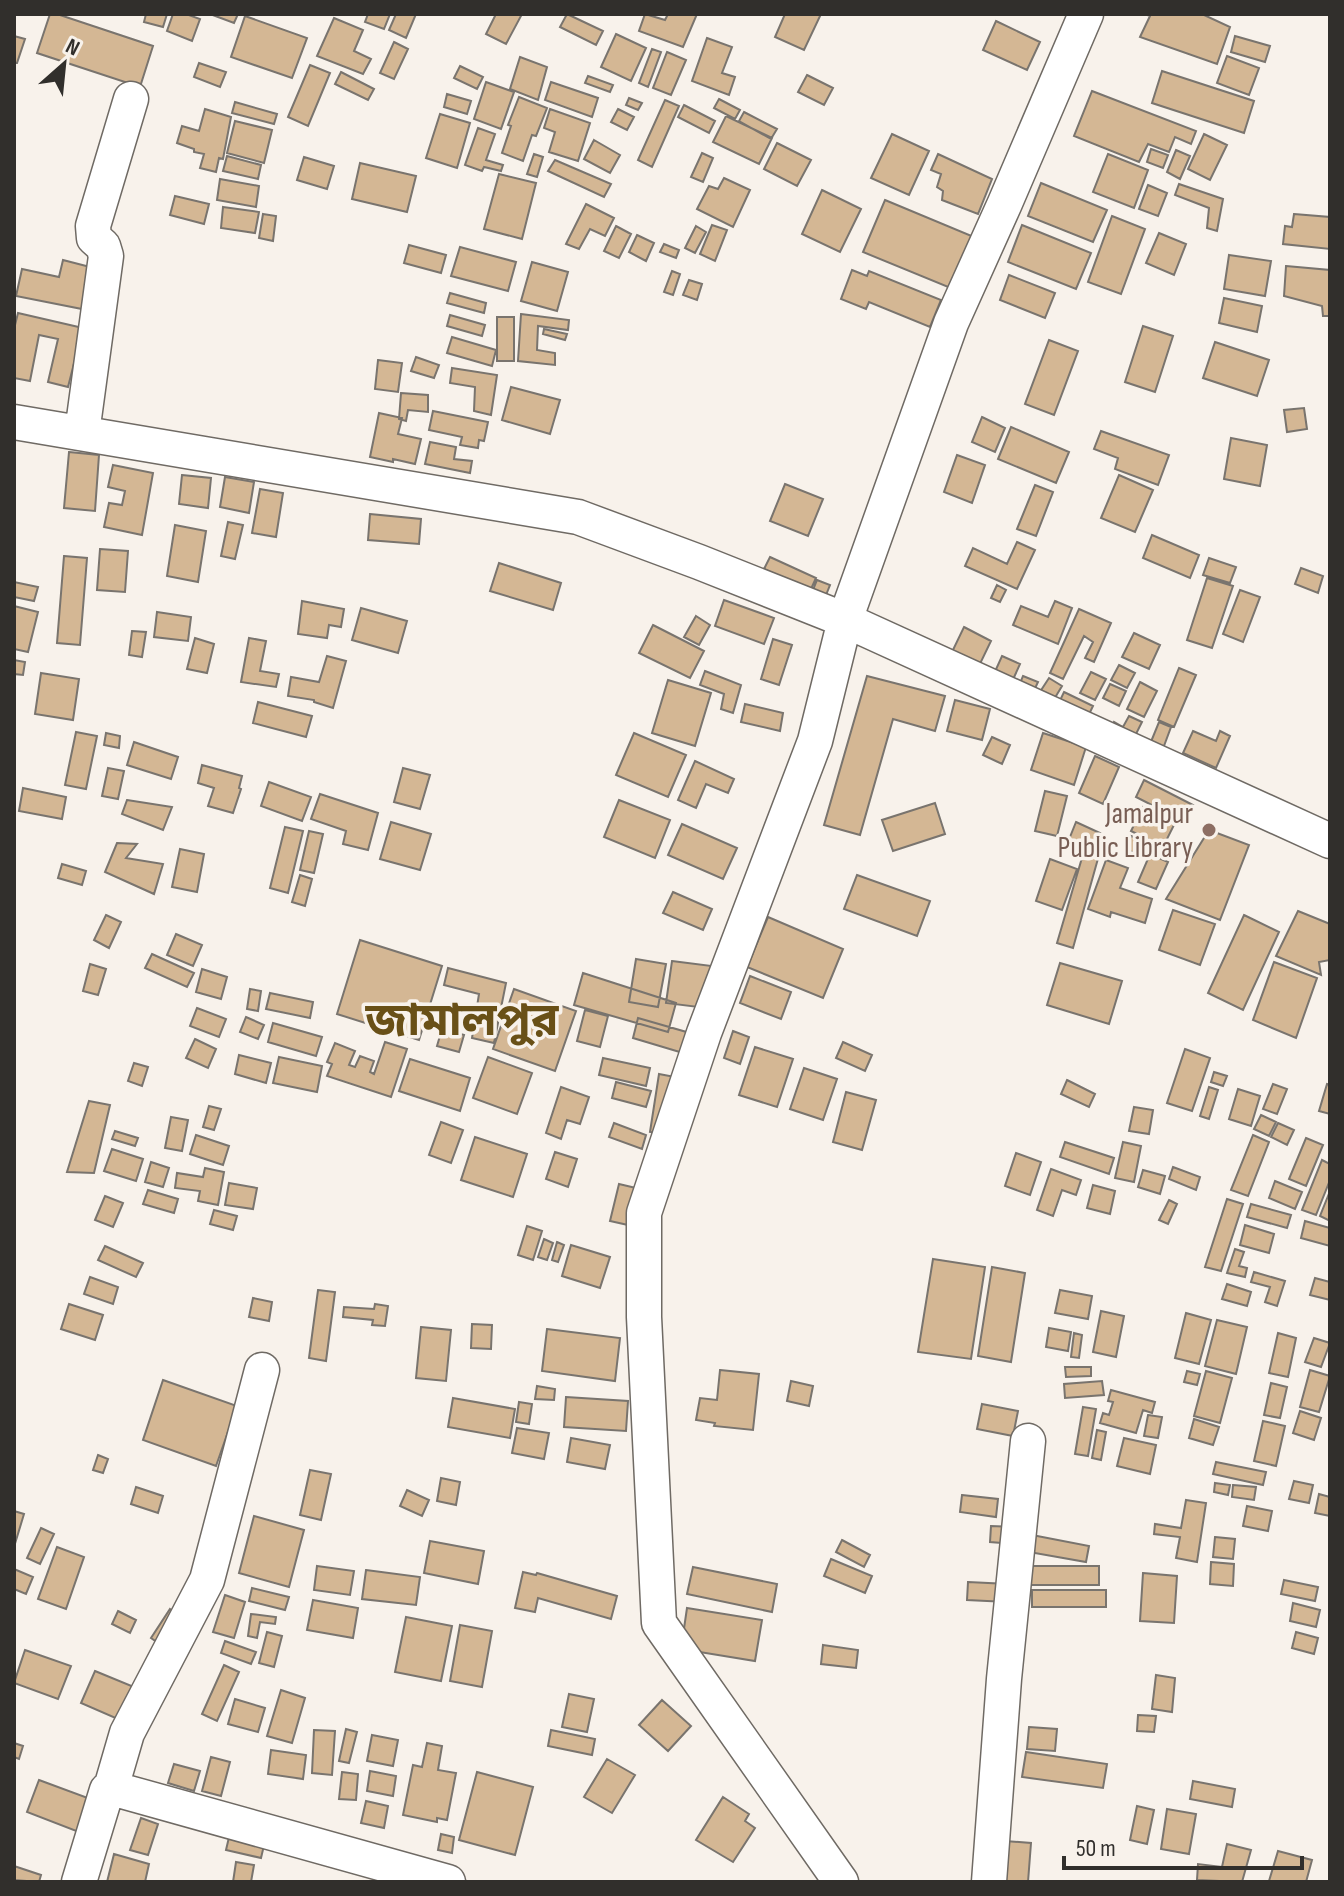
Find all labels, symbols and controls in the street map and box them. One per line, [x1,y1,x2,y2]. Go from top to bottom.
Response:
north arrow [24,24,104,104]
text: N [61,33,84,62]
place label: Jamalpur Public Library [1058,796,1193,866]
marker: Jamalpur Public Library [1200,821,1218,839]
district label: জামালপুর [365,994,560,1049]
scale bar [1064,1820,1302,1870]
text: 50 m [1076,1834,1116,1863]

